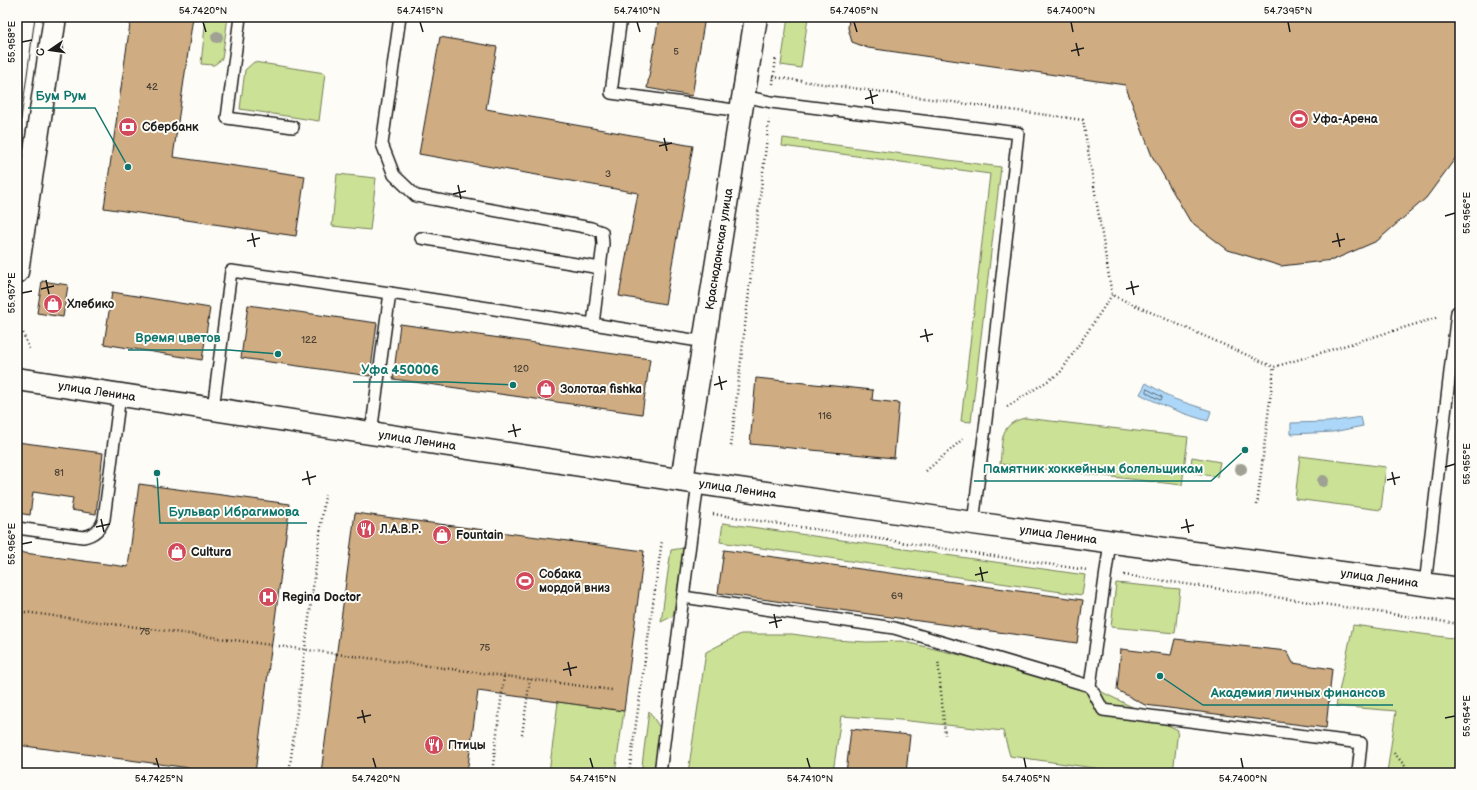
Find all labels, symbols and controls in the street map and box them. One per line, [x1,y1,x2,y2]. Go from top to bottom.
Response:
text: 54.7420°N [179,5,227,17]
text: 54.7415°N [397,5,443,17]
text: 54.7410°N [614,5,660,17]
text: 54.7405°N [830,5,878,17]
text: 54.7400°N [1047,5,1095,17]
text: 54.7395°N [1264,5,1312,17]
text: 55.958°E [6,21,18,63]
north arrow [30,30,70,70]
house number: 5 [673,46,679,58]
text: С [33,47,48,57]
house number: 42 [146,81,158,93]
callout: Бум Рум [28,83,95,108]
text: Бум Рум [36,88,87,104]
sports icon: Уфа-Арена [1288,108,1310,130]
place label: Уфа-Арена [1313,112,1379,127]
bank icon: Сбербанк [117,116,139,138]
place label: Сбербанк [142,120,199,135]
house number: 3 [605,168,611,180]
street label: Краснодонская улица [702,187,736,311]
text: 55.956°E [1461,192,1473,234]
text: 55.957°E [6,272,18,314]
shop icon: Хлебико [42,293,64,315]
place label: Хлебико [66,297,115,312]
callout: Время цветов [128,325,229,350]
text: Время цветов [135,330,221,346]
house number: 122 [301,334,317,346]
callout: Уфа 450006 [353,357,447,382]
text: Уфа 450006 [361,362,439,378]
house number: 120 [513,363,529,375]
street label: улица Ленина [57,378,137,405]
shop icon: Золотая fishka [535,378,557,400]
place label: Золотая fishka [560,382,642,397]
house number: 116 [818,410,832,422]
street label: улица Ленина [378,427,457,453]
text: 55.955°E [1461,443,1473,485]
callout: Памятник хоккейным болельщикам [974,456,1211,481]
text: Памятник хоккейным болельщикам [983,461,1204,477]
house number: 81 [54,467,64,479]
street label: улица Ленина [698,476,777,502]
callout: Бульвар Ибрагимова [160,498,307,523]
text: Бульвар Ибрагимова [169,504,300,520]
restaurant icon: Л.А.В.Р. [355,518,377,540]
place label: Л.А.В.Р. [379,522,422,537]
street label: улица Ленина [1019,522,1098,547]
text: 55.956°E [6,523,18,565]
shop icon: Fountain [431,524,453,546]
place label: Fountain [456,528,504,543]
shop icon: Cultura [166,541,188,563]
place label: Cultura [191,545,232,560]
street label: улица Ленина [1340,565,1419,591]
place label: Собака мордой вниз [539,567,610,596]
sports icon: Собака мордой вниз [514,570,536,592]
hospital icon: Regina Doctor [257,586,279,608]
place label: Regina Doctor [282,590,361,605]
house number: 69 [891,590,903,602]
house number: 75 [140,626,151,638]
house number: 75 [480,642,491,654]
callout: Академия личных финансов [1203,680,1393,705]
text: Академия личных финансов [1210,685,1385,701]
text: 55.954°E [1461,695,1473,737]
restaurant icon: Птицы [423,734,445,756]
place label: Птицы [448,738,486,753]
text: 54.7425°N [135,773,183,785]
text: 54.7420°N [352,773,400,785]
text: 54.7415°N [570,773,616,785]
text: 54.7410°N [787,773,833,785]
text: 54.7405°N [1002,773,1050,785]
text: 54.7400°N [1219,773,1267,785]

